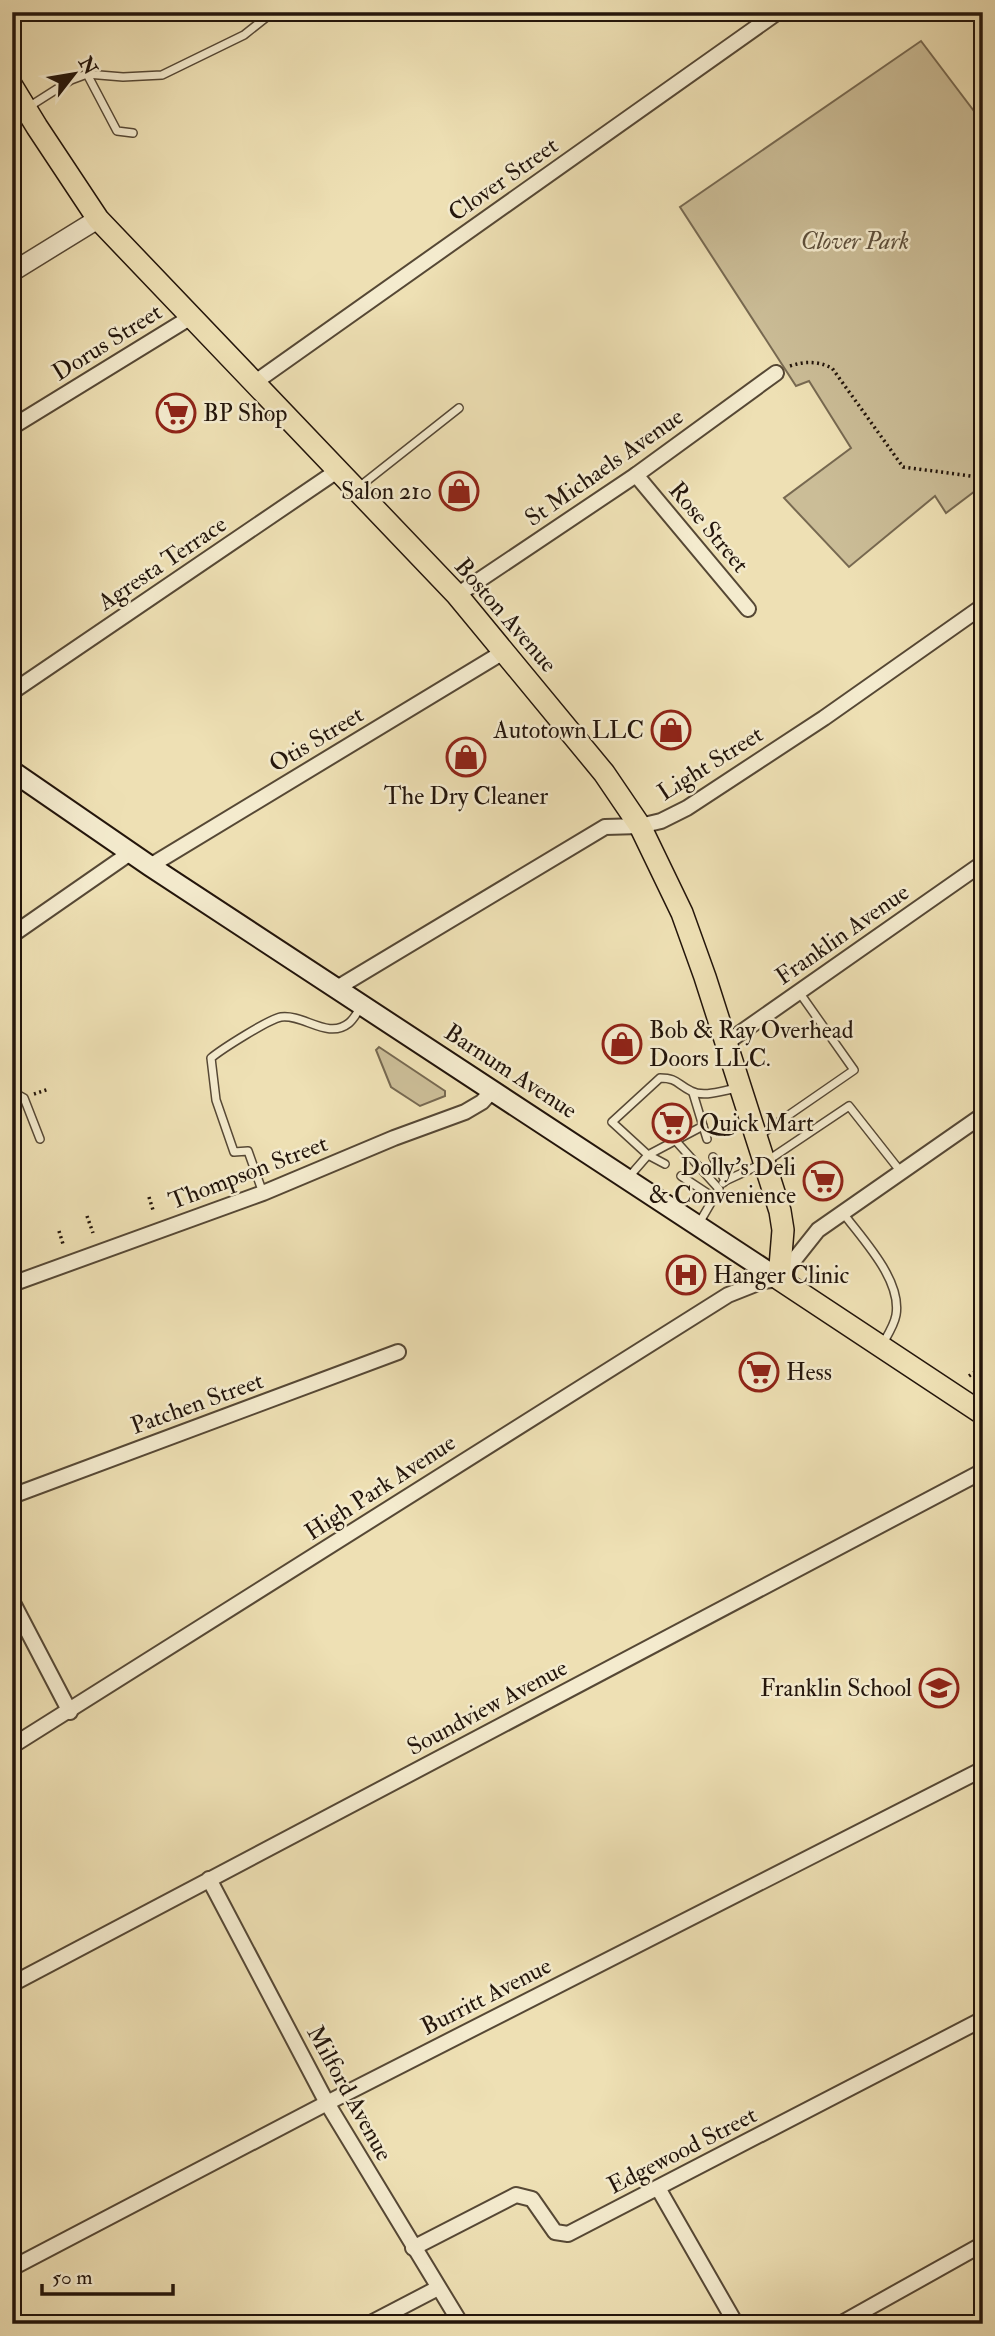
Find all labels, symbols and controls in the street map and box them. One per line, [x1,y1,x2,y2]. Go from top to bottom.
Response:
north arrow [38,38,108,108]
text: N [73,51,103,80]
street label: Clover Street [442,130,564,229]
park label: Clover Park [801,226,909,257]
street label: Dorus Street [47,296,168,388]
supermarket icon: BP Shop [155,392,197,434]
place label: BP Shop [203,398,287,429]
street label: St Michaels Avenue [519,401,690,534]
shop icon: Salon 210 [438,470,480,512]
street label: Rose Street [662,475,756,579]
place label: Salon 210 [341,476,432,507]
street label: Agresta Terrace [91,509,233,619]
street label: Boston Avenue [447,552,564,679]
street label: Otis Street [263,699,369,780]
shop icon: Autotown LLC [650,709,692,751]
place label: Autotown LLC [493,715,644,746]
street label: Light Street [652,719,769,808]
shop icon: The Dry Cleaner [445,736,487,778]
place label: The Dry Cleaner [384,781,548,812]
street label: Franklin Avenue [769,877,915,992]
place label: Bob & Ray Overhead Doors LLC. [649,1015,854,1074]
street label: Barnum Avenue [438,1017,583,1126]
shop icon: Bob & Ray Overhead Doors LLC. [601,1023,643,1065]
supermarket icon: Quick Mart [651,1102,693,1144]
place label: Quick Mart [699,1108,814,1139]
street label: Thompson Street [164,1128,332,1217]
place label: Dolly's Deli & Convenience [649,1152,796,1211]
supermarket icon: Dolly's Deli & Convenience [802,1160,844,1202]
hospital icon: Hanger Clinic [665,1254,707,1296]
place label: Hanger Clinic [713,1260,850,1291]
supermarket icon: Hess [738,1351,780,1393]
place label: Hess [786,1357,832,1388]
street label: Patchen Street [127,1365,268,1442]
street label: High Park Avenue [299,1427,462,1548]
street label: Soundview Avenue [402,1652,573,1763]
school or university icon: Franklin School [918,1667,960,1709]
place label: Franklin School [760,1673,912,1704]
street label: Burritt Avenue [416,1950,557,2043]
street label: Milford Avenue [300,2020,400,2166]
street label: Edgewood Street [602,2099,762,2201]
scale bar [42,2252,173,2296]
text: 50 m [52,2264,93,2291]

